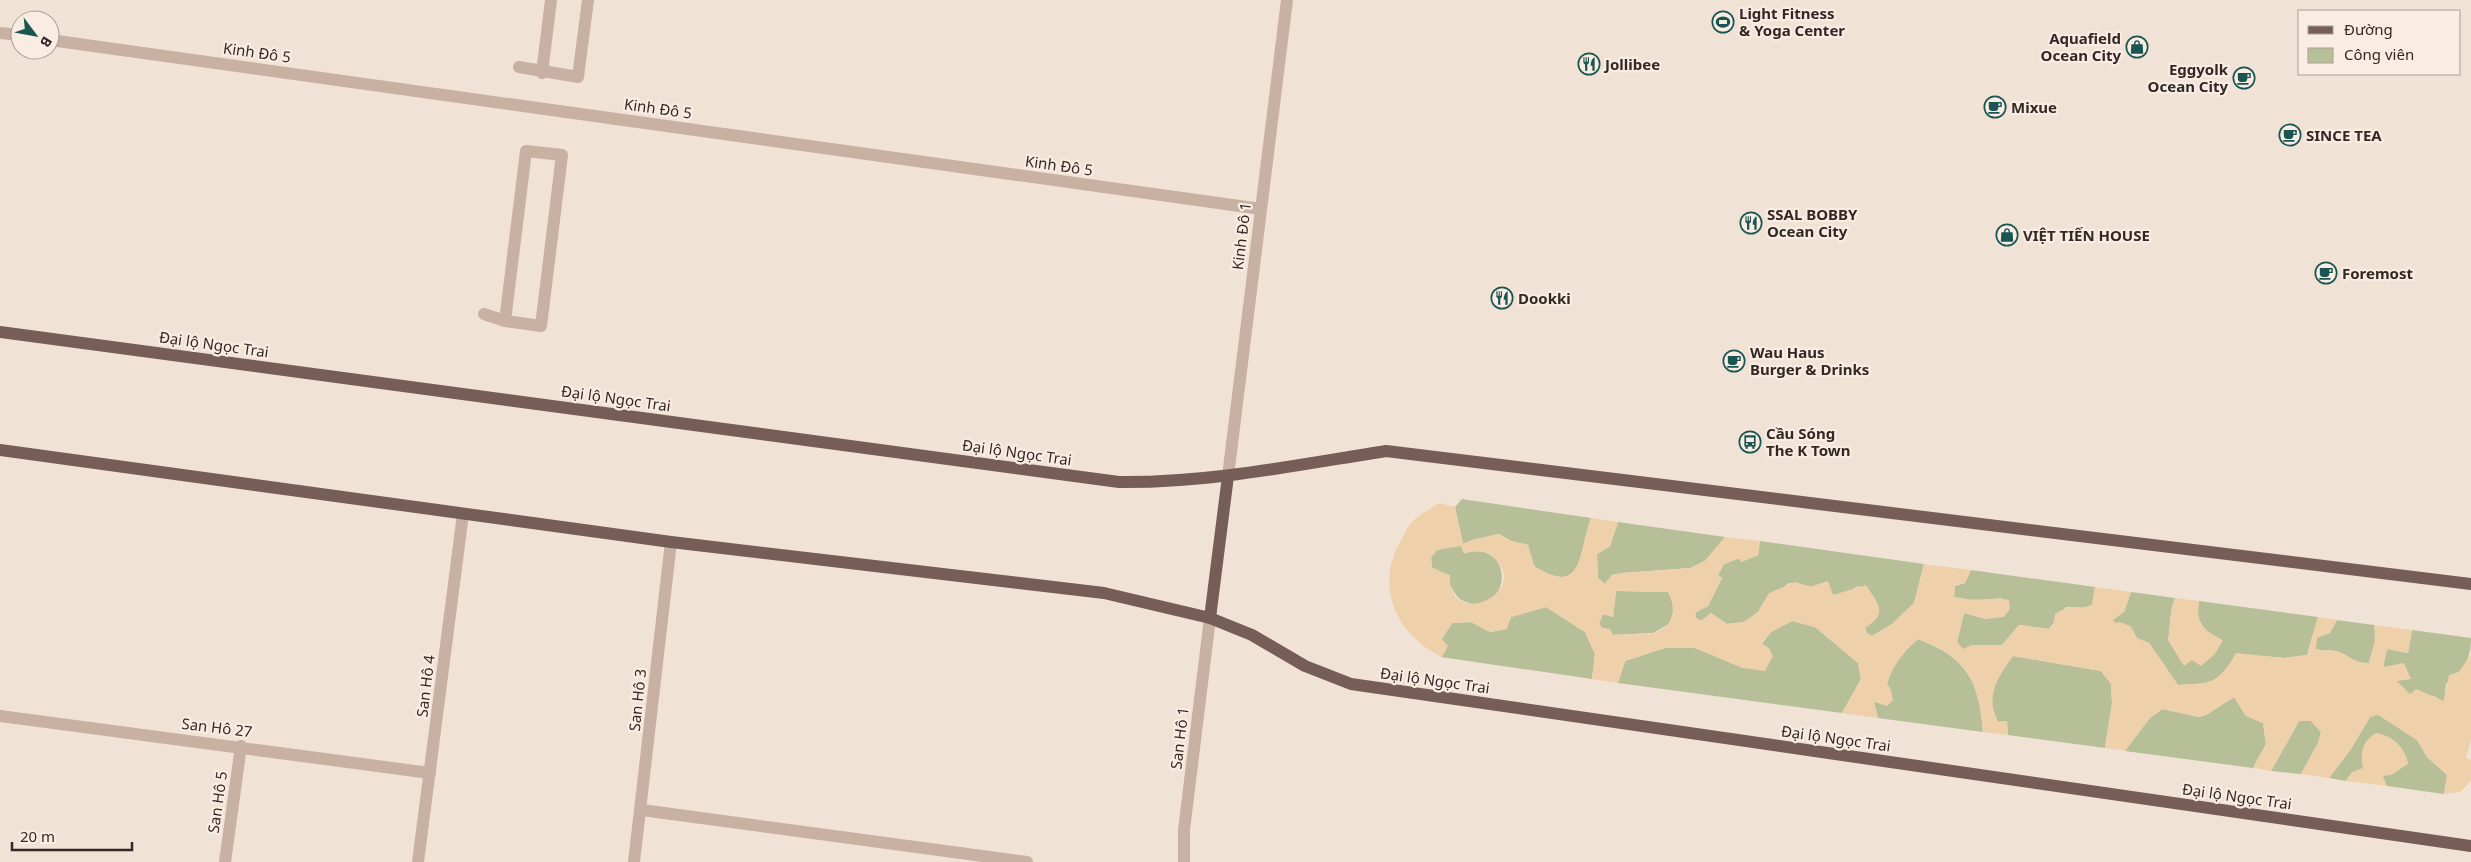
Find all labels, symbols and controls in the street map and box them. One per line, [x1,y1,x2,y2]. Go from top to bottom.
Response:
place label: Light Fitness & Yoga Center [1739,3,1845,40]
north arrow [10,10,60,60]
sports icon: Light Fitness & Yoga Center [1711,10,1735,34]
legend [2298,10,2461,75]
text: Đường [2344,19,2393,39]
place label: Aquafield Ocean City [2041,28,2121,65]
text: B [36,33,57,51]
shop icon: Aquafield Ocean City [2125,35,2149,59]
street label: Kinh Đô 5 [222,37,292,67]
text: Công viên [2344,44,2414,64]
restaurant icon: Jollibee [1577,52,1601,76]
place label: Jollibee [1603,54,1660,74]
place label: Eggyolk Ocean City [2148,59,2229,96]
cafe icon: Eggyolk Ocean City [2232,66,2256,90]
street label: Kinh Đô 5 [623,93,693,123]
cafe icon: Mixue [1983,95,2007,119]
place label: Mixue [2011,97,2057,117]
cafe icon: SINCE TEA [2278,123,2302,147]
place label: SINCE TEA [2306,125,2382,145]
street label: Kinh Đô 5 [1024,150,1094,180]
street label: Kinh Đô 1 [1227,201,1255,271]
place label: SSAL BOBBY Ocean City [1767,204,1858,241]
restaurant icon: SSAL BOBBY Ocean City [1739,211,1763,235]
shop icon: VIỆT TIẾN HOUSE [1995,223,2019,247]
place label: VIỆT TIẾN HOUSE [2023,225,2150,245]
cafe icon: Foremost [2314,261,2338,285]
place label: Foremost [2342,263,2414,283]
restaurant icon: Dookki [1490,286,1514,310]
place label: Dookki [1518,288,1571,308]
street label: Đại lộ Ngọc Trai [158,326,270,362]
place label: Wau Haus Burger & Drinks [1750,342,1869,379]
cafe icon: Wau Haus Burger & Drinks [1722,349,1746,373]
street label: Đại lộ Ngọc Trai [560,380,672,416]
place label: Cầu Sóng The K Town [1766,423,1850,460]
bus stop icon: Cầu Sóng The K Town [1738,430,1762,454]
street label: Đại lộ Ngọc Trai [961,434,1073,470]
street label: San Hô 4 [411,653,439,718]
street label: Đại lộ Ngọc Trai [1379,662,1491,698]
street label: San Hô 3 [624,668,650,732]
street label: San Hô 1 [1165,706,1193,770]
street label: San Hô 27 [181,713,253,741]
street label: Đại lộ Ngọc Trai [1780,720,1892,756]
street label: San Hô 5 [203,770,231,834]
street label: Đại lộ Ngọc Trai [2181,778,2293,814]
scale bar [12,820,132,852]
text: 20 m [20,826,55,846]

